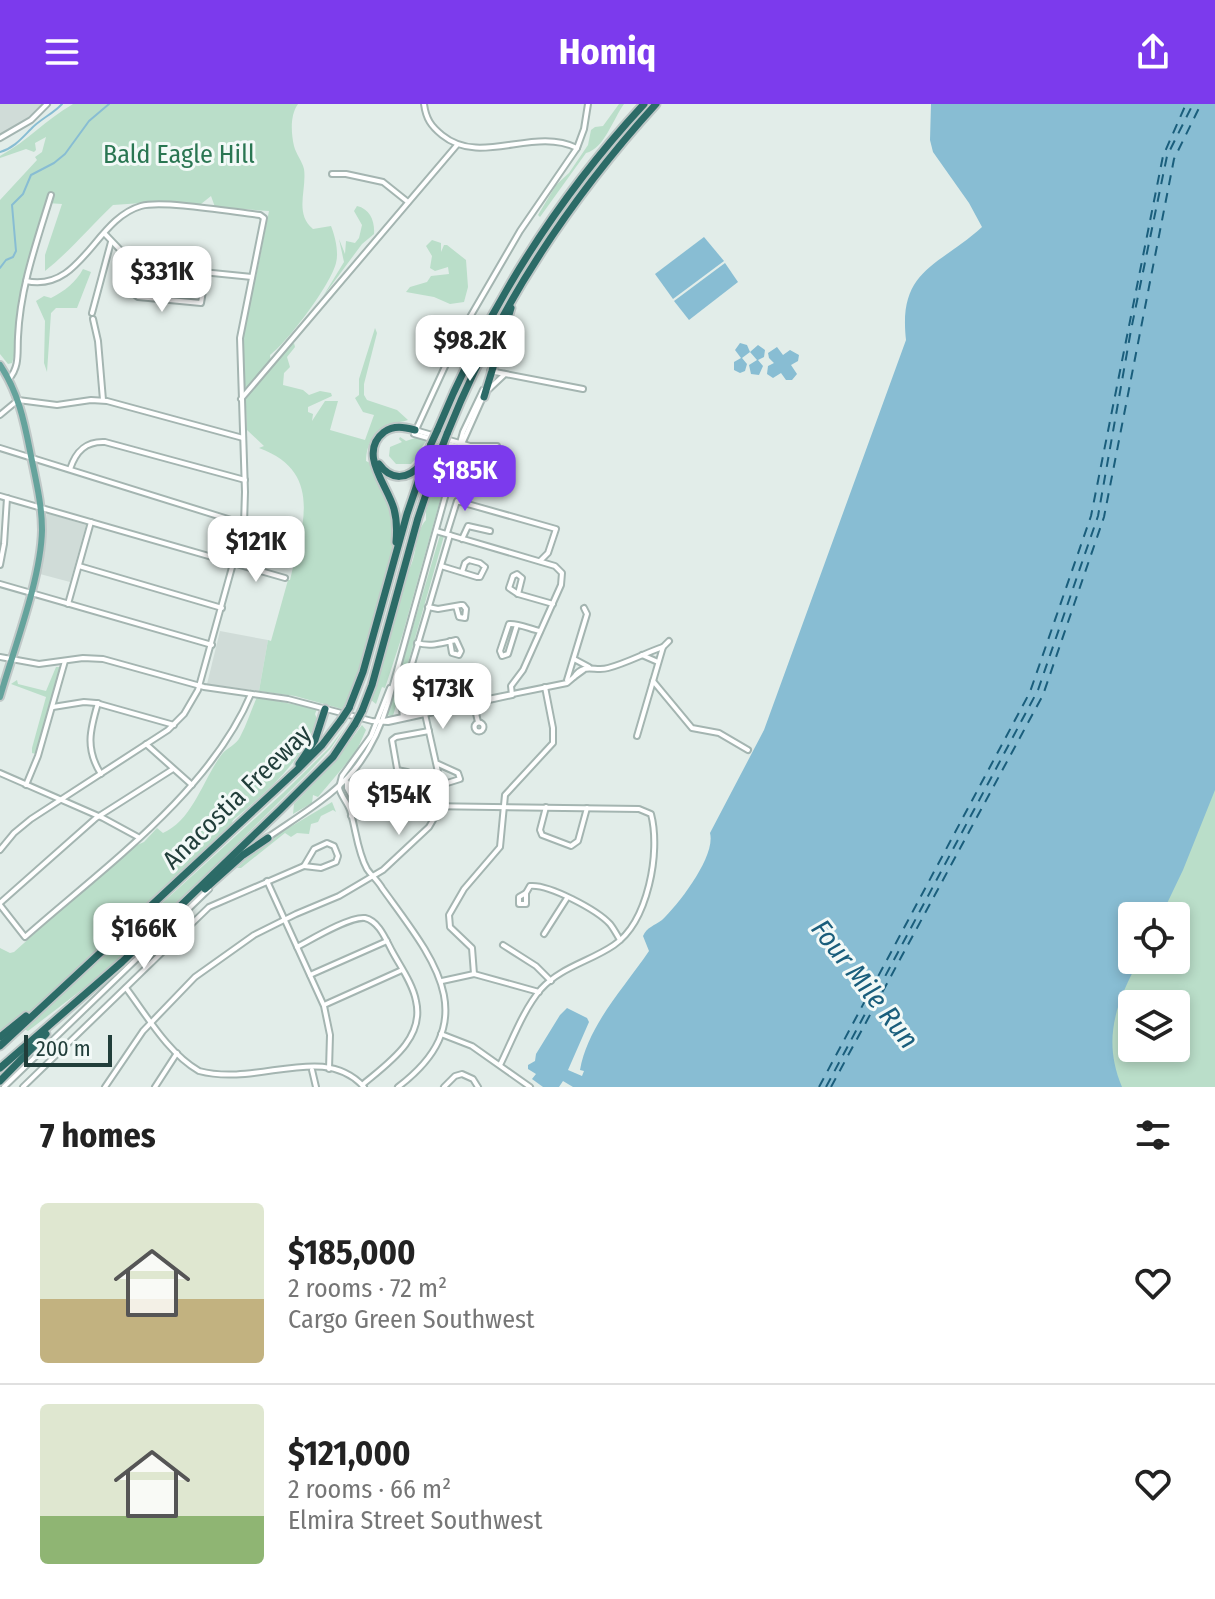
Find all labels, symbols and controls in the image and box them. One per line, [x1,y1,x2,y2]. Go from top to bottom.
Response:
icon: menu [40,30,84,74]
text: Homiq [559,30,656,74]
icon: share [1131,30,1175,74]
park label: Bald Eagle Hill [103,139,255,170]
pin: $331K [106,246,218,314]
text: $331K [130,256,194,287]
pin: $98.2K [405,315,535,383]
text: $98.2K [434,325,506,356]
pin: $185K [409,445,521,513]
text: $185K [433,455,497,486]
pin: $121K [200,516,312,584]
text: $121K [226,526,286,557]
pin: $173K [387,663,499,731]
text: $173K [412,673,474,704]
street label: Anacostia Freeway [156,718,318,876]
pin: $154K [343,769,455,837]
text: $154K [367,779,431,810]
map controls [1118,902,1190,1062]
button: locate [1118,902,1190,974]
pin: $166K [88,903,200,971]
text: $166K [111,913,177,944]
water label: Four Mile Run [804,913,926,1055]
button: layers [1118,990,1190,1062]
scale bar [24,1031,112,1067]
text: 200 m [36,1035,91,1062]
icon: filters [1131,1113,1175,1157]
text: 7 homes [40,1115,156,1156]
text: $185,000 [288,1232,416,1273]
icon: home [104,1235,200,1331]
icon: heart [1131,1261,1175,1305]
text: 2 rooms · 72 m² [288,1273,447,1304]
text: Cargo Green Southwest [288,1304,535,1335]
text: $121,000 [288,1433,411,1474]
icon: home [104,1436,200,1532]
icon: heart [1131,1462,1175,1506]
text: 2 rooms · 66 m² [288,1474,451,1505]
text: Elmira Street Southwest [288,1505,542,1536]

